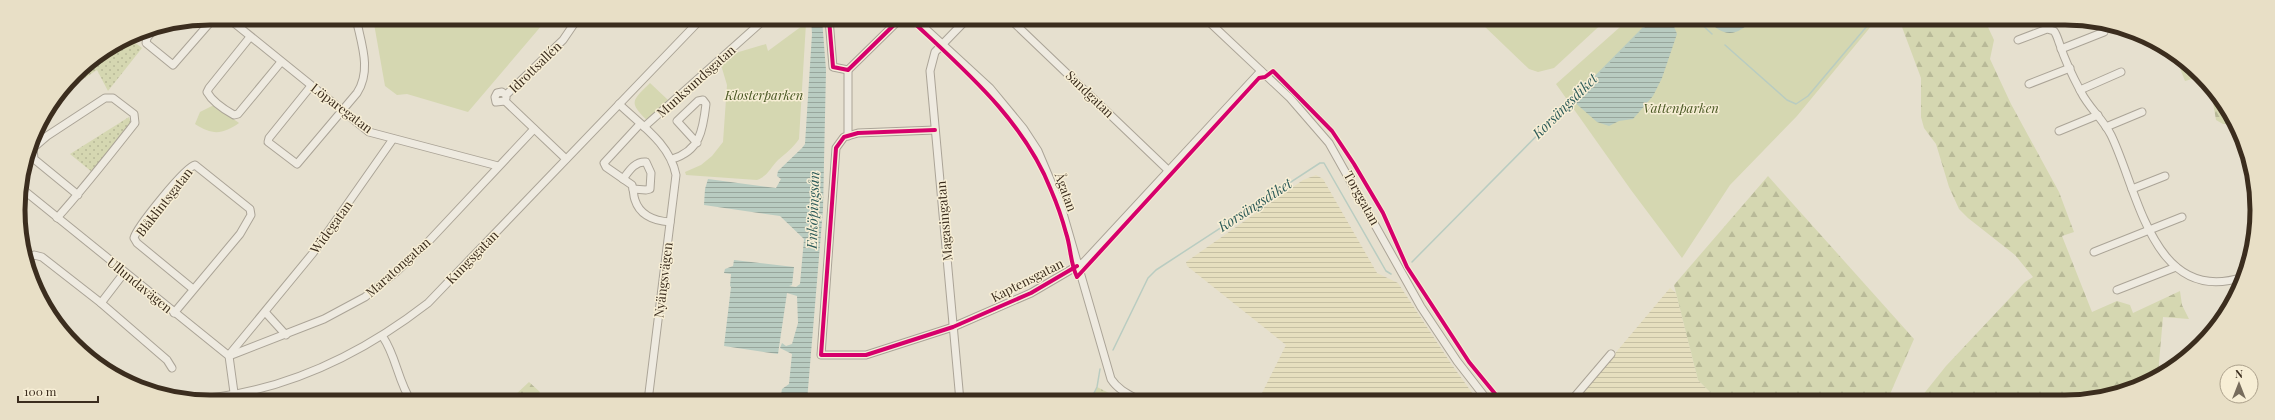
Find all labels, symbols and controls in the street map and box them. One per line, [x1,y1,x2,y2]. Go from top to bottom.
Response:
street label: Idrottsallén [505,37,565,96]
street label: Munksundsgatan [653,41,739,120]
street label: Sandgatan [1063,66,1118,121]
water label: Korsängsdiket [1527,68,1602,143]
street label: Löparegatan [308,79,377,136]
park label: Klosterparken [724,86,803,103]
park label: Vattenparken [1643,99,1719,116]
street label: Blåklintsgatan [131,164,196,240]
street label: Torggatan [1341,168,1384,228]
street label: Ågatan [1051,169,1081,214]
water label: Enköpingsån [802,171,823,250]
water label: Korsängsdiket [1213,173,1296,236]
street label: Magasingatan [932,180,955,262]
street label: Widegatan [305,197,356,257]
street label: Kungsgatan [442,226,502,287]
street label: Maratongatan [362,233,434,300]
street label: Nyängsvägen [649,241,676,319]
street label: Ullundavägen [104,253,177,316]
street label: Kaptensgatan [988,254,1066,305]
north arrow [2219,364,2259,404]
text: N [2235,366,2243,381]
scale bar [18,378,98,404]
text: 100 m [24,383,57,399]

